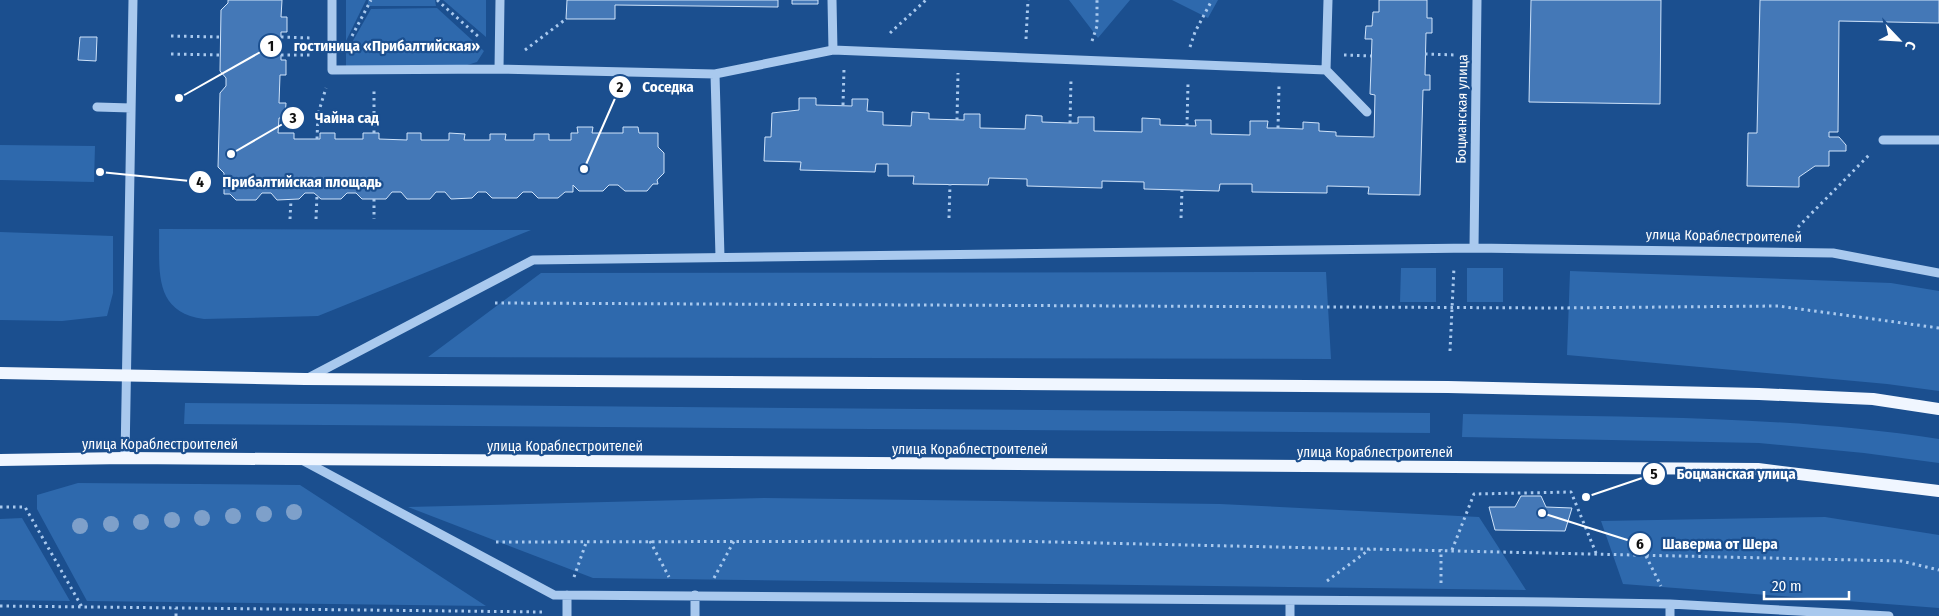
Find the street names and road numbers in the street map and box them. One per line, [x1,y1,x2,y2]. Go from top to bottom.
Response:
street label: Боцманская улица [1453,54,1471,164]
street label: улица Кораблестроителей [1646,226,1802,246]
street label: улица Кораблестроителей [82,436,238,453]
street label: улица Кораблестроителей [487,438,643,455]
street label: улица Кораблестроителей [892,441,1048,458]
street label: улица Кораблестроителей [1297,444,1453,461]

